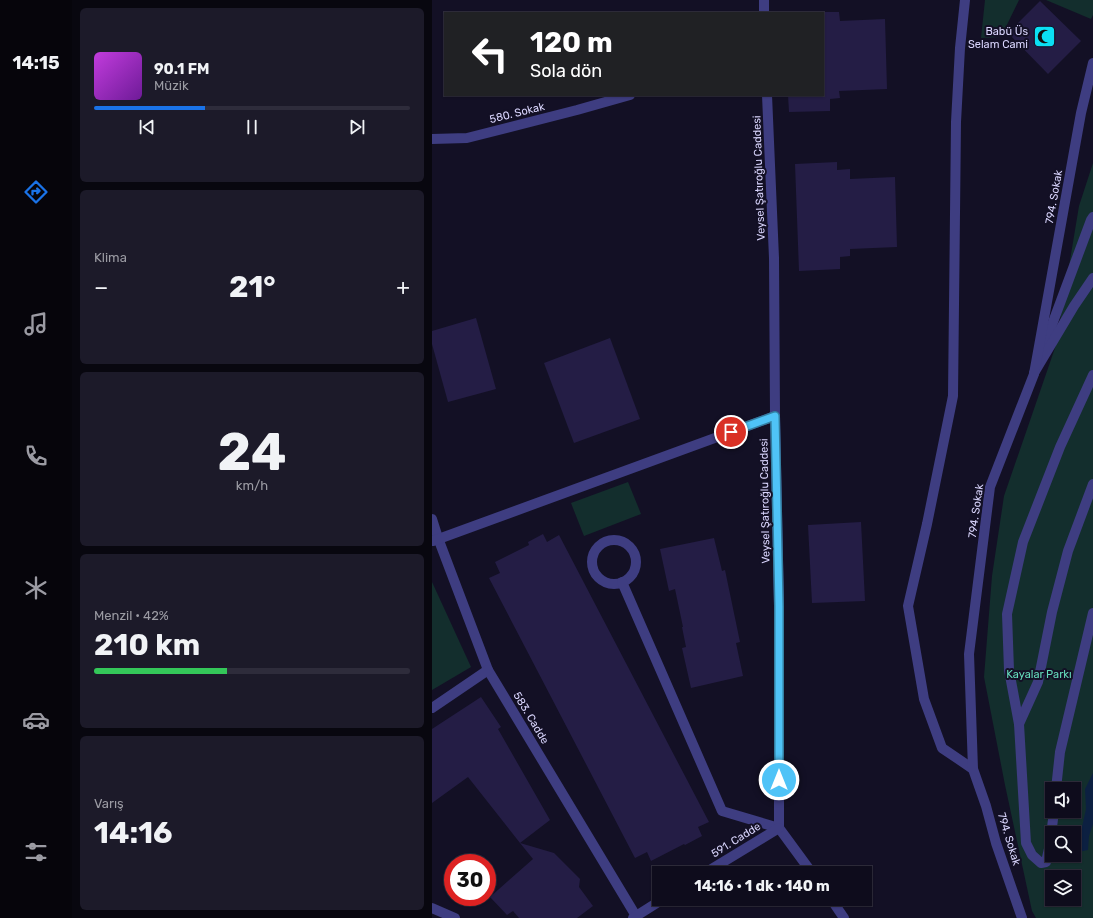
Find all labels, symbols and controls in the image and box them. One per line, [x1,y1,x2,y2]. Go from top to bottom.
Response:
mosque icon: Babü Üs Selam Cami [1031,24,1057,50]
place label: Babü Üs Selam Cami [968,25,1028,51]
text: 120 m [530,26,613,59]
icon: left [464,28,516,80]
text: 14:15 [12,52,60,74]
text: 90.1 FM [154,60,209,78]
text: Sola dön [530,60,602,82]
text: Müzik [154,78,189,93]
street label: 580. Sokak [488,100,546,126]
street label: Veysel Şatıroğlu Caddesi [750,115,768,241]
icon: previous [136,116,158,138]
icon: pause [241,116,263,138]
icon: next [346,116,368,138]
street label: 794. Sokak [1043,169,1065,225]
icon: directions [22,178,50,206]
text: Klima [94,250,127,265]
text: 21° [229,269,276,305]
text: − [94,274,108,301]
text: + [396,274,410,301]
icon: music [22,310,50,338]
pin [714,415,748,449]
text: 24 [217,421,287,483]
icon: arrive [720,421,742,443]
street label: Veysel Şatıroğlu Caddesi [757,438,773,564]
icon: phone [22,442,50,470]
text: km/h [236,478,268,493]
street label: 794. Sokak [966,483,986,539]
icon: climate [22,574,50,602]
text: Menzil · 42% [94,608,169,623]
text: 210 km [94,627,200,663]
park label: Kayalar Parkı [1006,668,1072,681]
street label: 583. Cadde [510,690,552,746]
icon: car [22,706,50,734]
position arrow [758,759,800,801]
map controls [1045,782,1081,906]
button: sound [1045,782,1081,818]
text: Varış [94,796,124,811]
street label: 794. Sokak [995,811,1023,867]
text: 14:16 [94,815,173,851]
street label: 591. Cadde [709,820,763,860]
button: search [1045,826,1081,862]
icon: filters [22,838,50,866]
speed limit sign: 30 [444,854,496,906]
button: layers [1045,870,1081,906]
text: 14:16 · 1 dk · 140 m [694,877,830,895]

